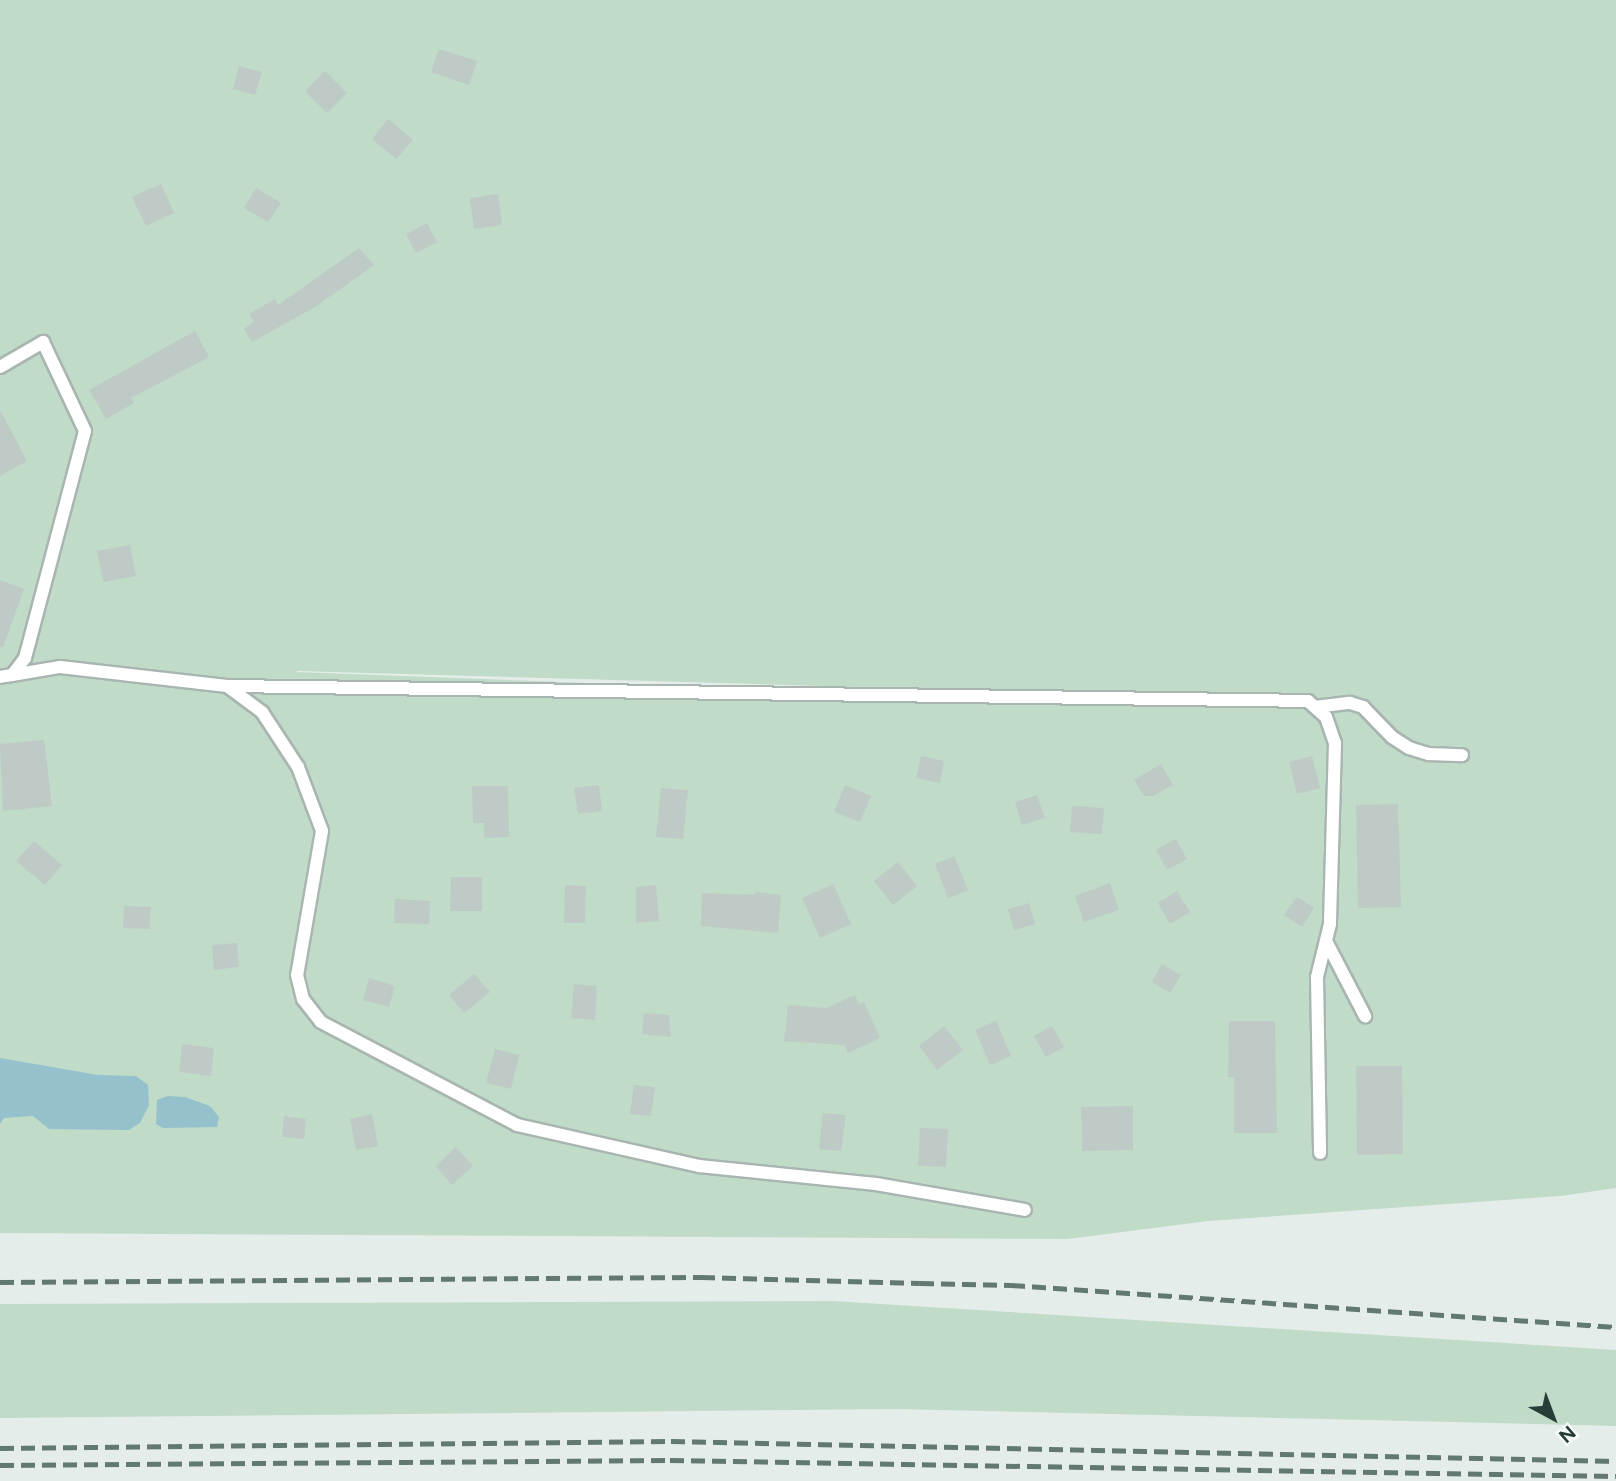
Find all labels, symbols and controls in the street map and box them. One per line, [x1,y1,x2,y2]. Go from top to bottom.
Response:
north arrow [1518,1383,1588,1453]
text: N [1554,1421,1580,1448]

